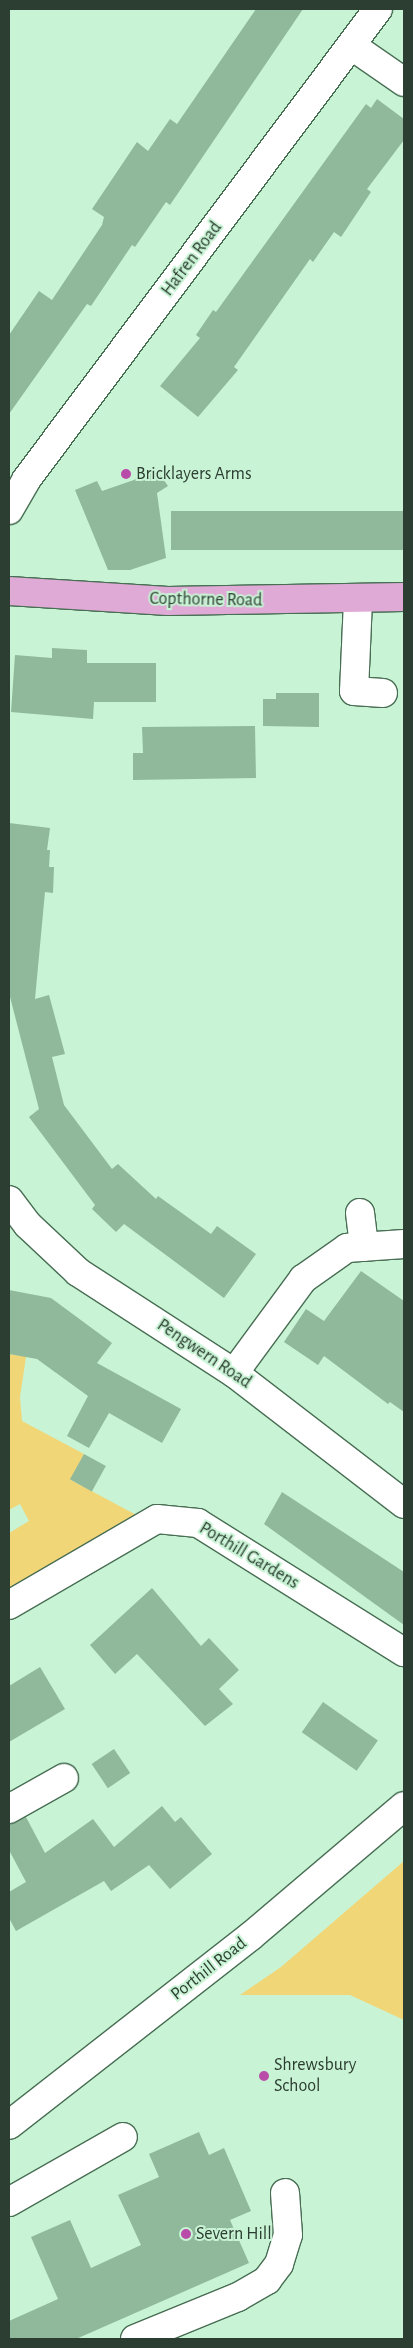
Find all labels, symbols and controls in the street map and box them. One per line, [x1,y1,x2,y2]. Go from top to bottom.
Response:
street label: Hafren Road [157,217,227,301]
place label: Bricklayers Arms [136,463,252,485]
marker: Bricklayers Arms [120,468,132,480]
street label: Copthorne Road [149,588,263,612]
street label: Pengwern Road [153,1315,255,1393]
street label: Porthill Gardens [195,1518,303,1594]
street label: Porthill Road [167,1933,251,2005]
place label: Shrewsbury School [274,2055,356,2098]
marker: Shrewsbury School [258,2070,270,2082]
place label: Severn Hill [196,2223,272,2245]
marker: Severn Hill [180,2228,192,2240]

